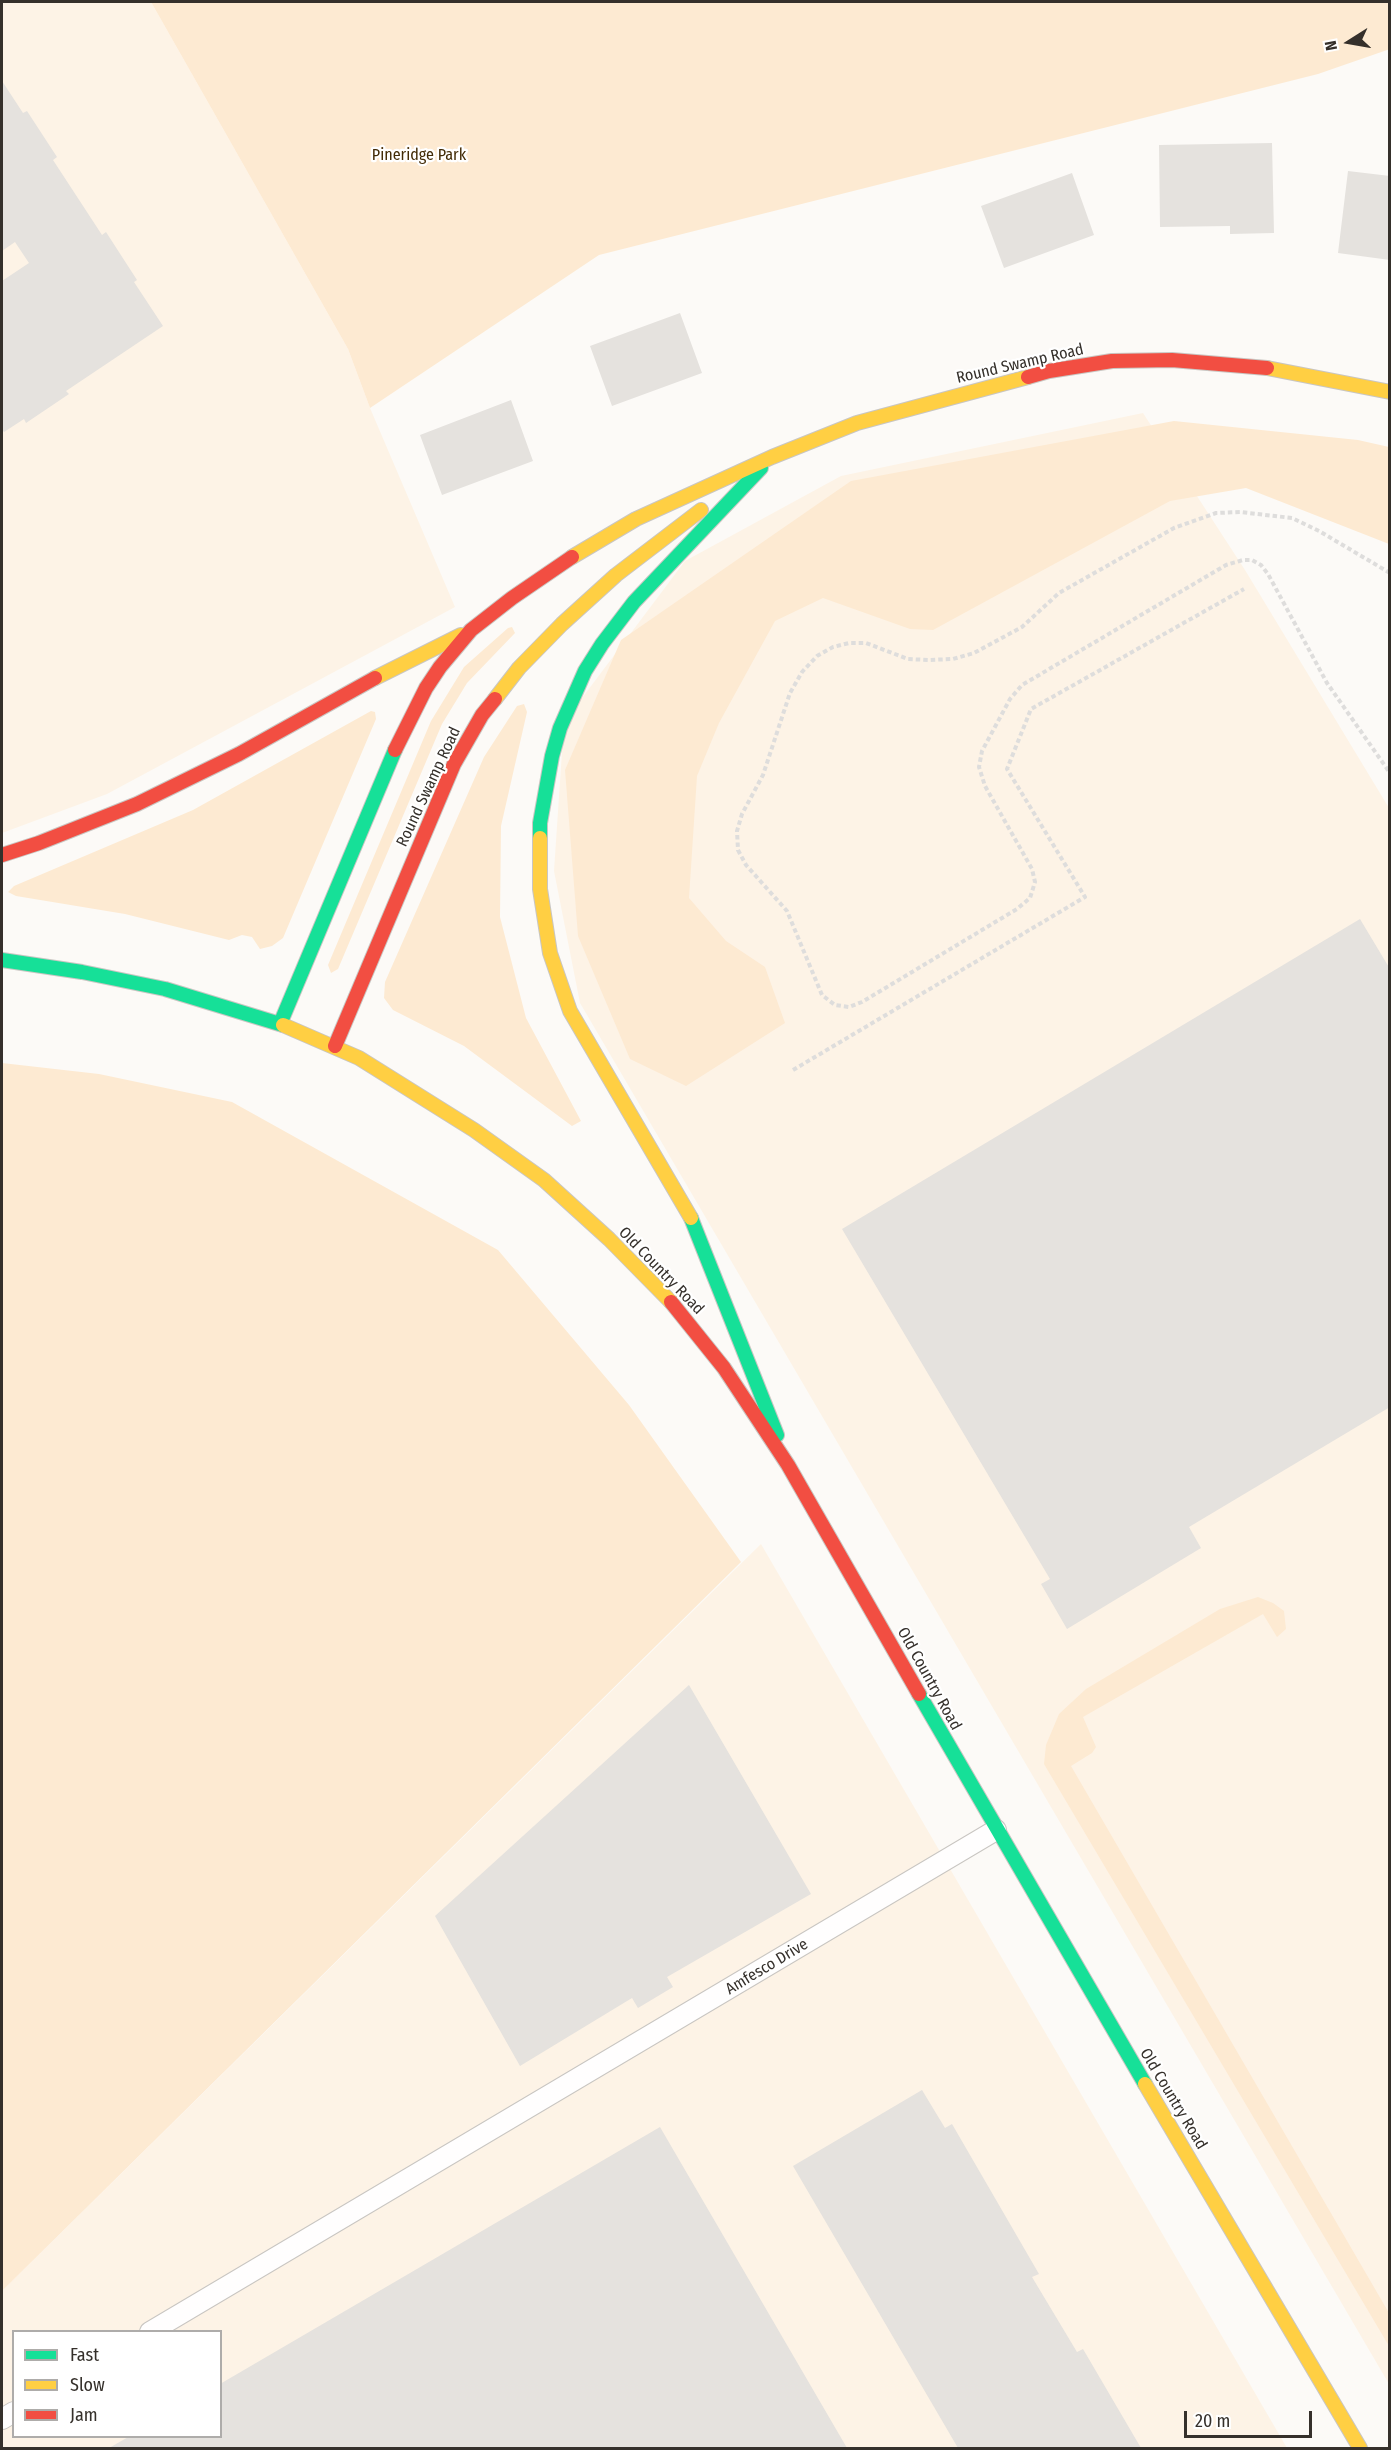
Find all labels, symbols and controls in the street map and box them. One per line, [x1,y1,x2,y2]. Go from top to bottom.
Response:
north arrow [1319,12,1379,72]
text: N [1321,39,1341,52]
park label: Pineridge Park [372,146,466,166]
street label: Round Swamp Road [955,340,1085,388]
street label: Round Swamp Road [393,724,465,850]
street label: Old Country Road [614,1223,708,1319]
street label: Old Country Road [893,1624,965,1734]
street label: Amfesco Drive [722,1935,812,1999]
street label: Old Country Road [1135,2045,1211,2153]
legend [12,2330,222,2438]
text: Fast [70,2344,99,2366]
text: Slow [70,2374,105,2396]
scale bar [1187,2399,1314,2437]
text: Jam [70,2404,98,2426]
text: 20 m [1195,2410,1230,2432]

